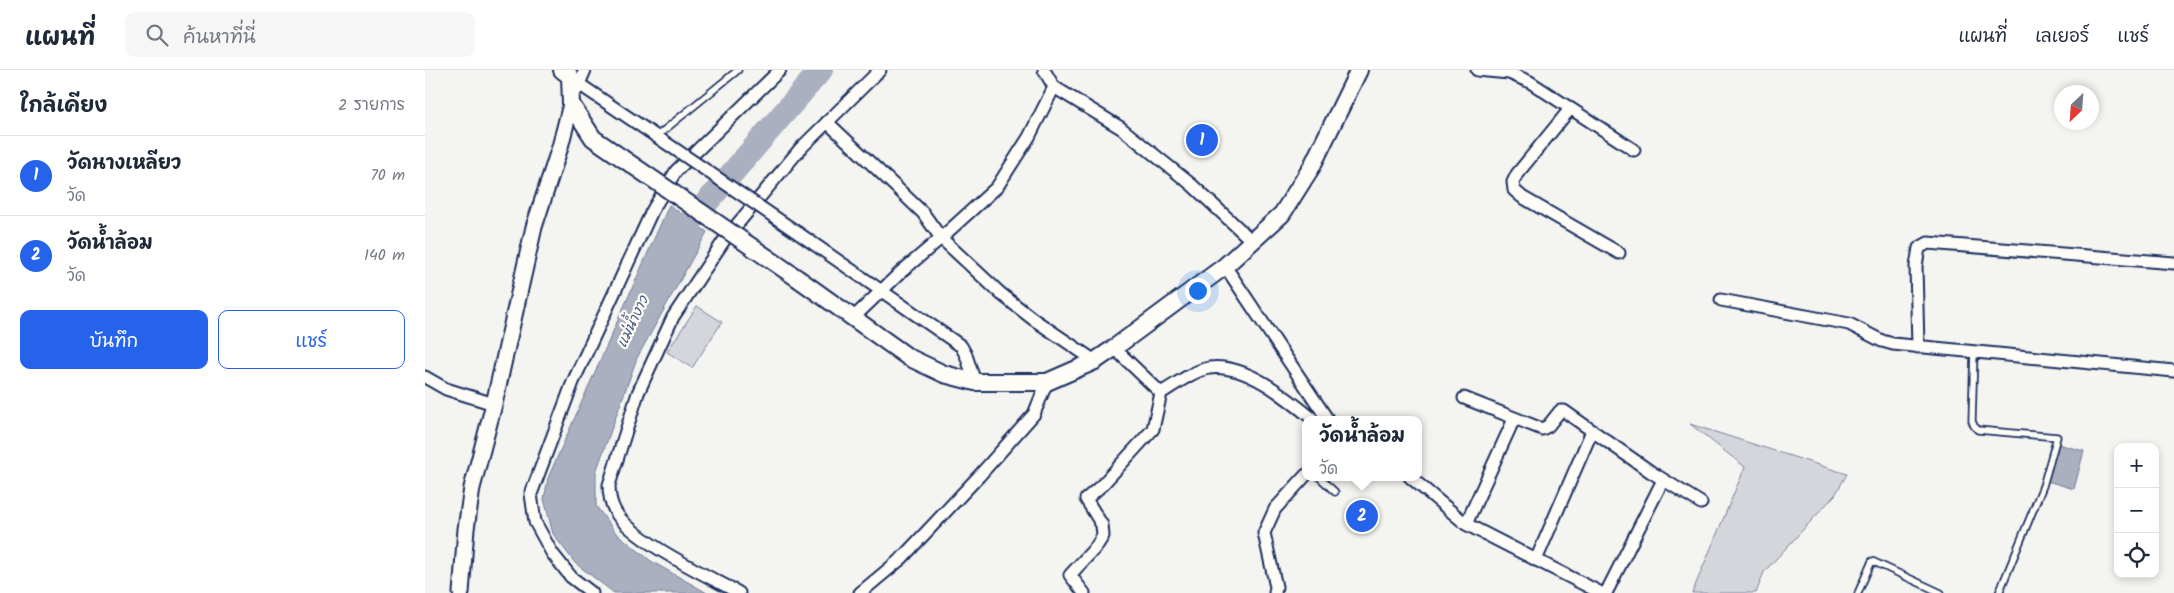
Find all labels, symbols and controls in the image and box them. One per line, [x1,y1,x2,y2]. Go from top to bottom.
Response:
search box [125,12,475,57]
text: แผนที่ [25,19,95,58]
icon: search [143,21,171,49]
text: ค้นหาที่นี่ [183,23,256,53]
text: แผนที่ [1959,23,2007,52]
text: เลเยอร์ [2035,23,2089,52]
text: แชร์ [2117,23,2149,52]
north arrow [2054,85,2099,130]
text: ใกล้เคียง [20,90,107,123]
text: 2 รายการ [338,93,405,118]
pin: 1 [1186,121,1218,159]
text: วัดนางเหลียว [67,149,181,179]
text: 1 [34,163,38,188]
text: 70 m [370,163,405,188]
text: วัด [67,184,86,209]
text: วัดน้ำล้อม [67,229,153,259]
text: 2 [31,243,41,268]
text: 140 m [364,243,405,268]
text: วัด [67,264,86,289]
your location [1185,278,1211,304]
water label: แม่น้ำงาว [609,291,655,351]
button: บันทึก [20,310,208,369]
button: แชร์ [218,310,405,369]
popup [1302,416,1422,481]
text: วัดน้ำล้อม [1319,422,1405,452]
map controls [2114,443,2159,578]
button: + [2114,443,2159,488]
text: วัด [1319,457,1338,482]
button: − [2114,488,2159,533]
pin: 2 [1346,497,1378,535]
button: locate [2114,533,2159,578]

